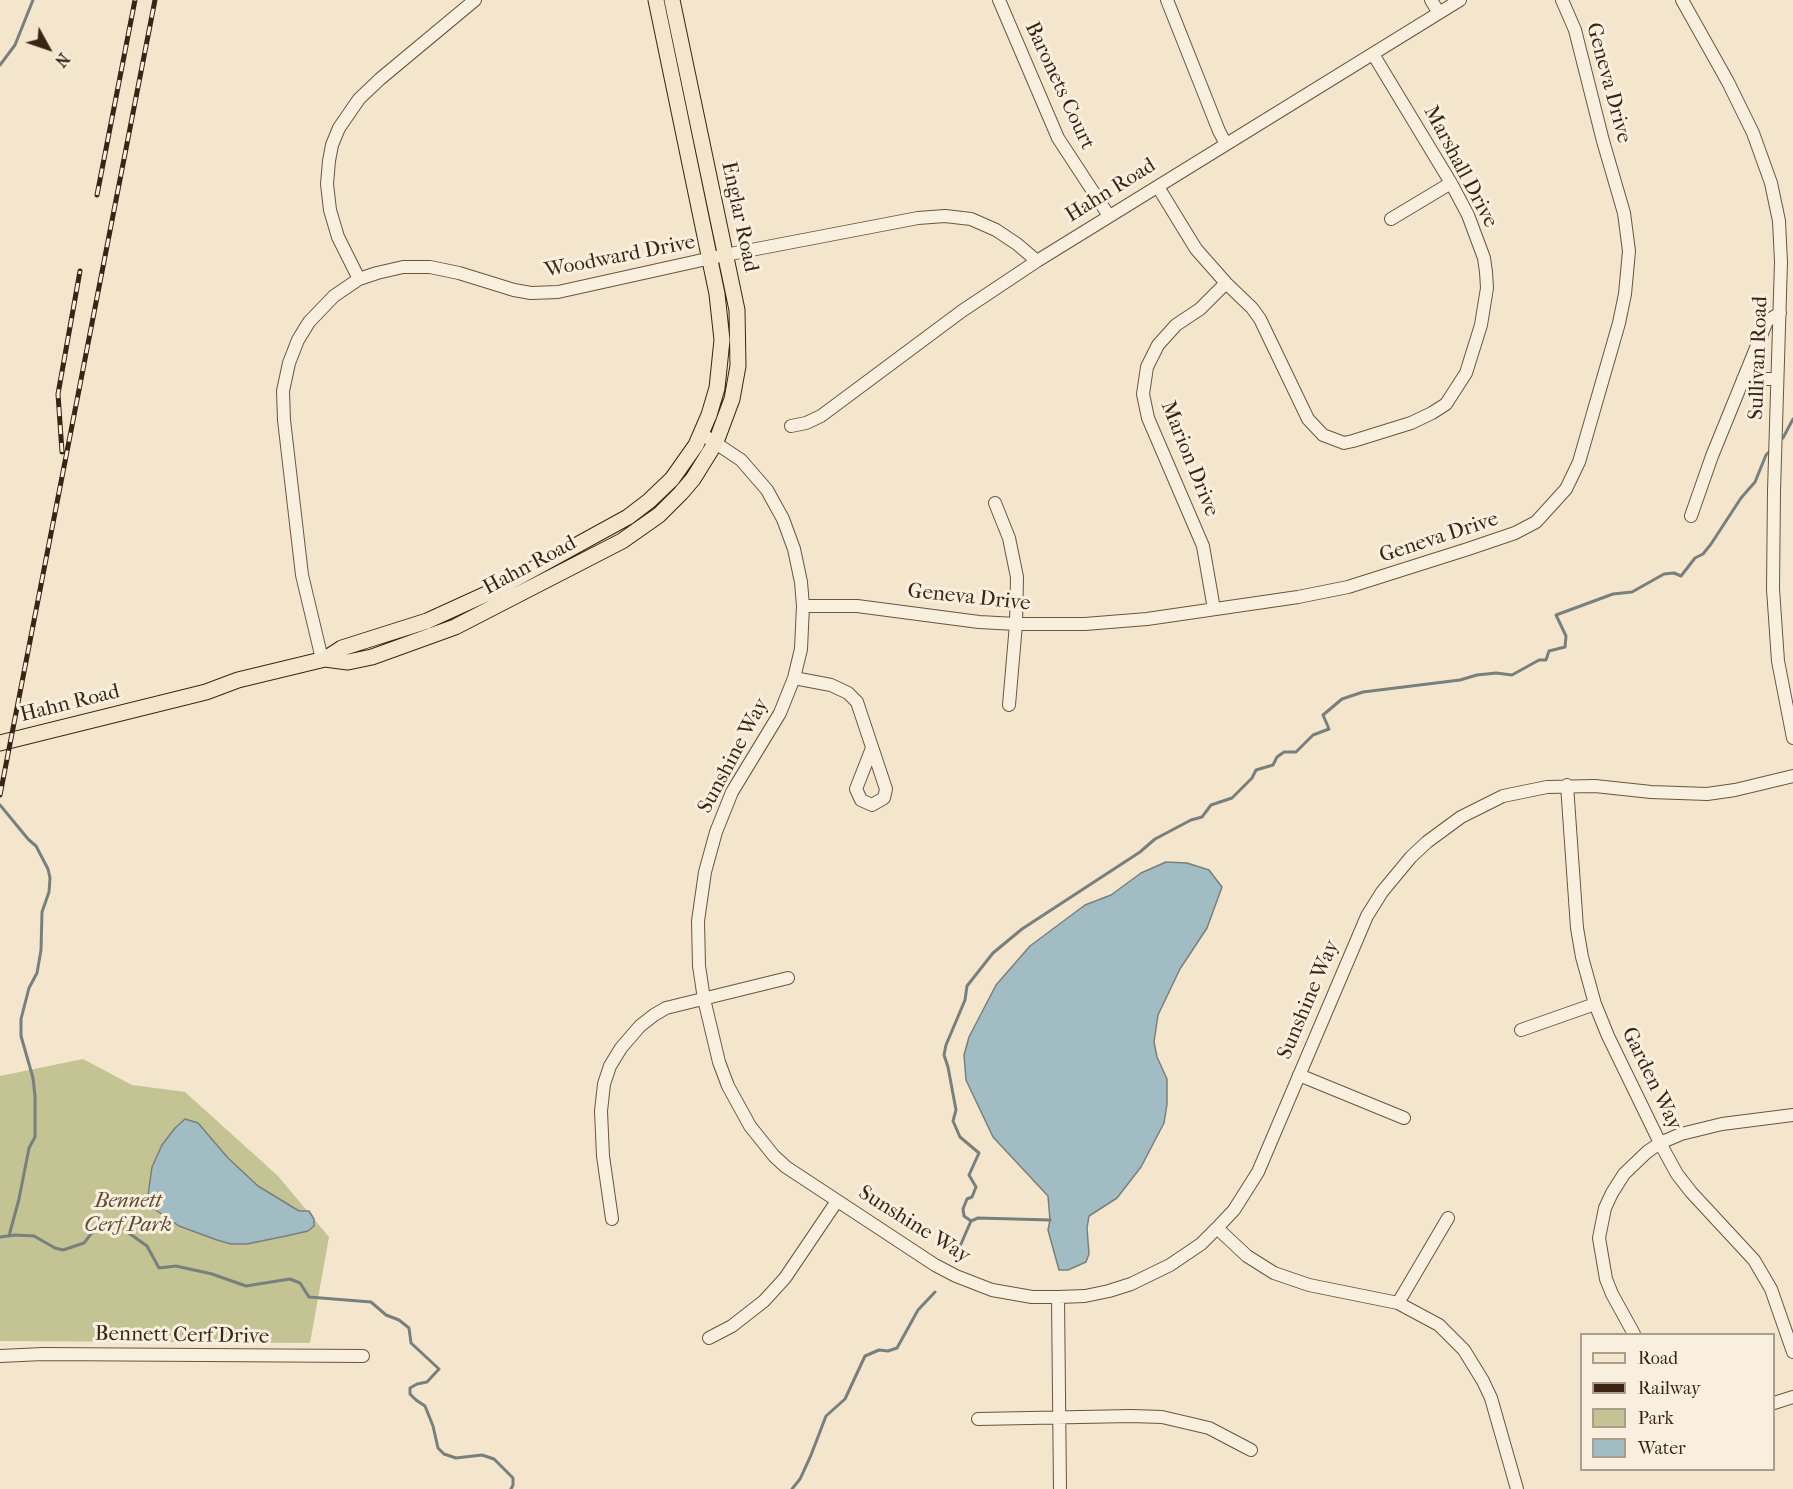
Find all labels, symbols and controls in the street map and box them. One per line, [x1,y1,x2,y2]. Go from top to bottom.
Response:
north arrow [18,18,78,78]
street label: Baronets Court [1018,18,1100,154]
street label: Geneva Drive [1580,20,1636,146]
text: N [51,49,73,71]
street label: Marshall Drive [1417,102,1503,232]
street label: Hahn Road [1061,153,1161,229]
street label: Englar Road [715,160,763,274]
street label: Woodward Drive [543,230,697,284]
street label: Sullivan Road [1744,296,1774,420]
street label: Marion Drive [1154,398,1224,520]
street label: Geneva Drive [1376,507,1502,569]
street label: Hahn Road [479,531,581,601]
street label: Geneva Drive [906,579,1032,617]
street label: Hahn Road [18,679,122,729]
street label: Sunshine Way [693,694,775,818]
street label: Sunshine Way [1273,937,1345,1063]
street label: Garden Way [1615,1023,1687,1135]
street label: Sunshine Way [853,1181,975,1269]
park label: Bennett Cerf Park [84,1189,172,1239]
street label: Bennett Cerf Drive [95,1322,269,1350]
legend [1580,1333,1775,1471]
text: Road [1638,1348,1678,1369]
text: Railway [1638,1378,1701,1399]
text: Park [1638,1408,1674,1429]
text: Water [1638,1438,1686,1459]

